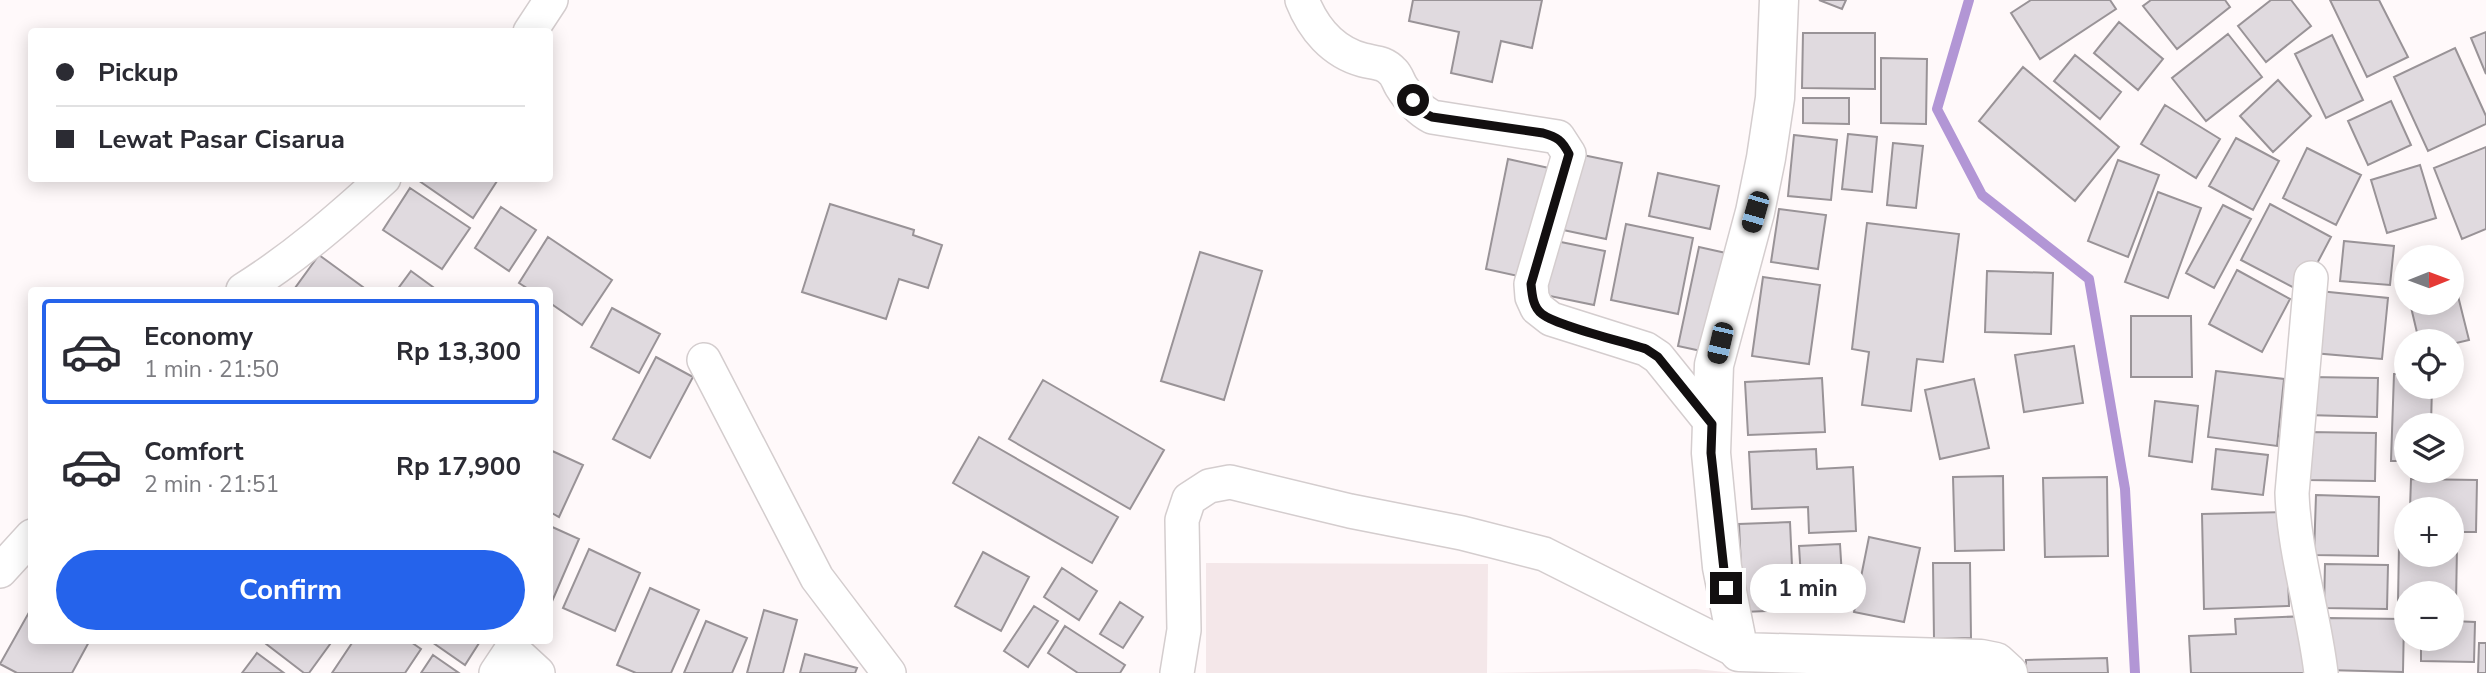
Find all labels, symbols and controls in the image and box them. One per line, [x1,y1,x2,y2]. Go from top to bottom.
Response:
text: Pickup [98,55,178,90]
route start [1397,84,1429,116]
text: Lewat Pasar Cisarua [98,122,345,157]
car [1740,189,1771,235]
north arrow [2394,245,2464,315]
map controls [2394,245,2464,651]
text: Economy [144,319,253,354]
icon: car [60,320,123,383]
car [1706,320,1735,366]
button: locate [2394,329,2464,399]
text: Rp 13,300 [396,334,521,369]
text: 1 min · 21:50 [144,354,279,385]
button: layers [2394,413,2464,483]
text: Comfort [144,434,244,469]
icon: car [60,435,123,498]
text: Rp 17,900 [396,449,521,484]
text: 2 min · 21:51 [144,469,279,500]
button: + [2394,497,2464,567]
button: Confirm [56,550,525,630]
callout: 1 min [1750,564,1866,612]
route end [1710,572,1742,604]
text: 1 min [1778,573,1838,604]
button: − [2394,581,2464,651]

